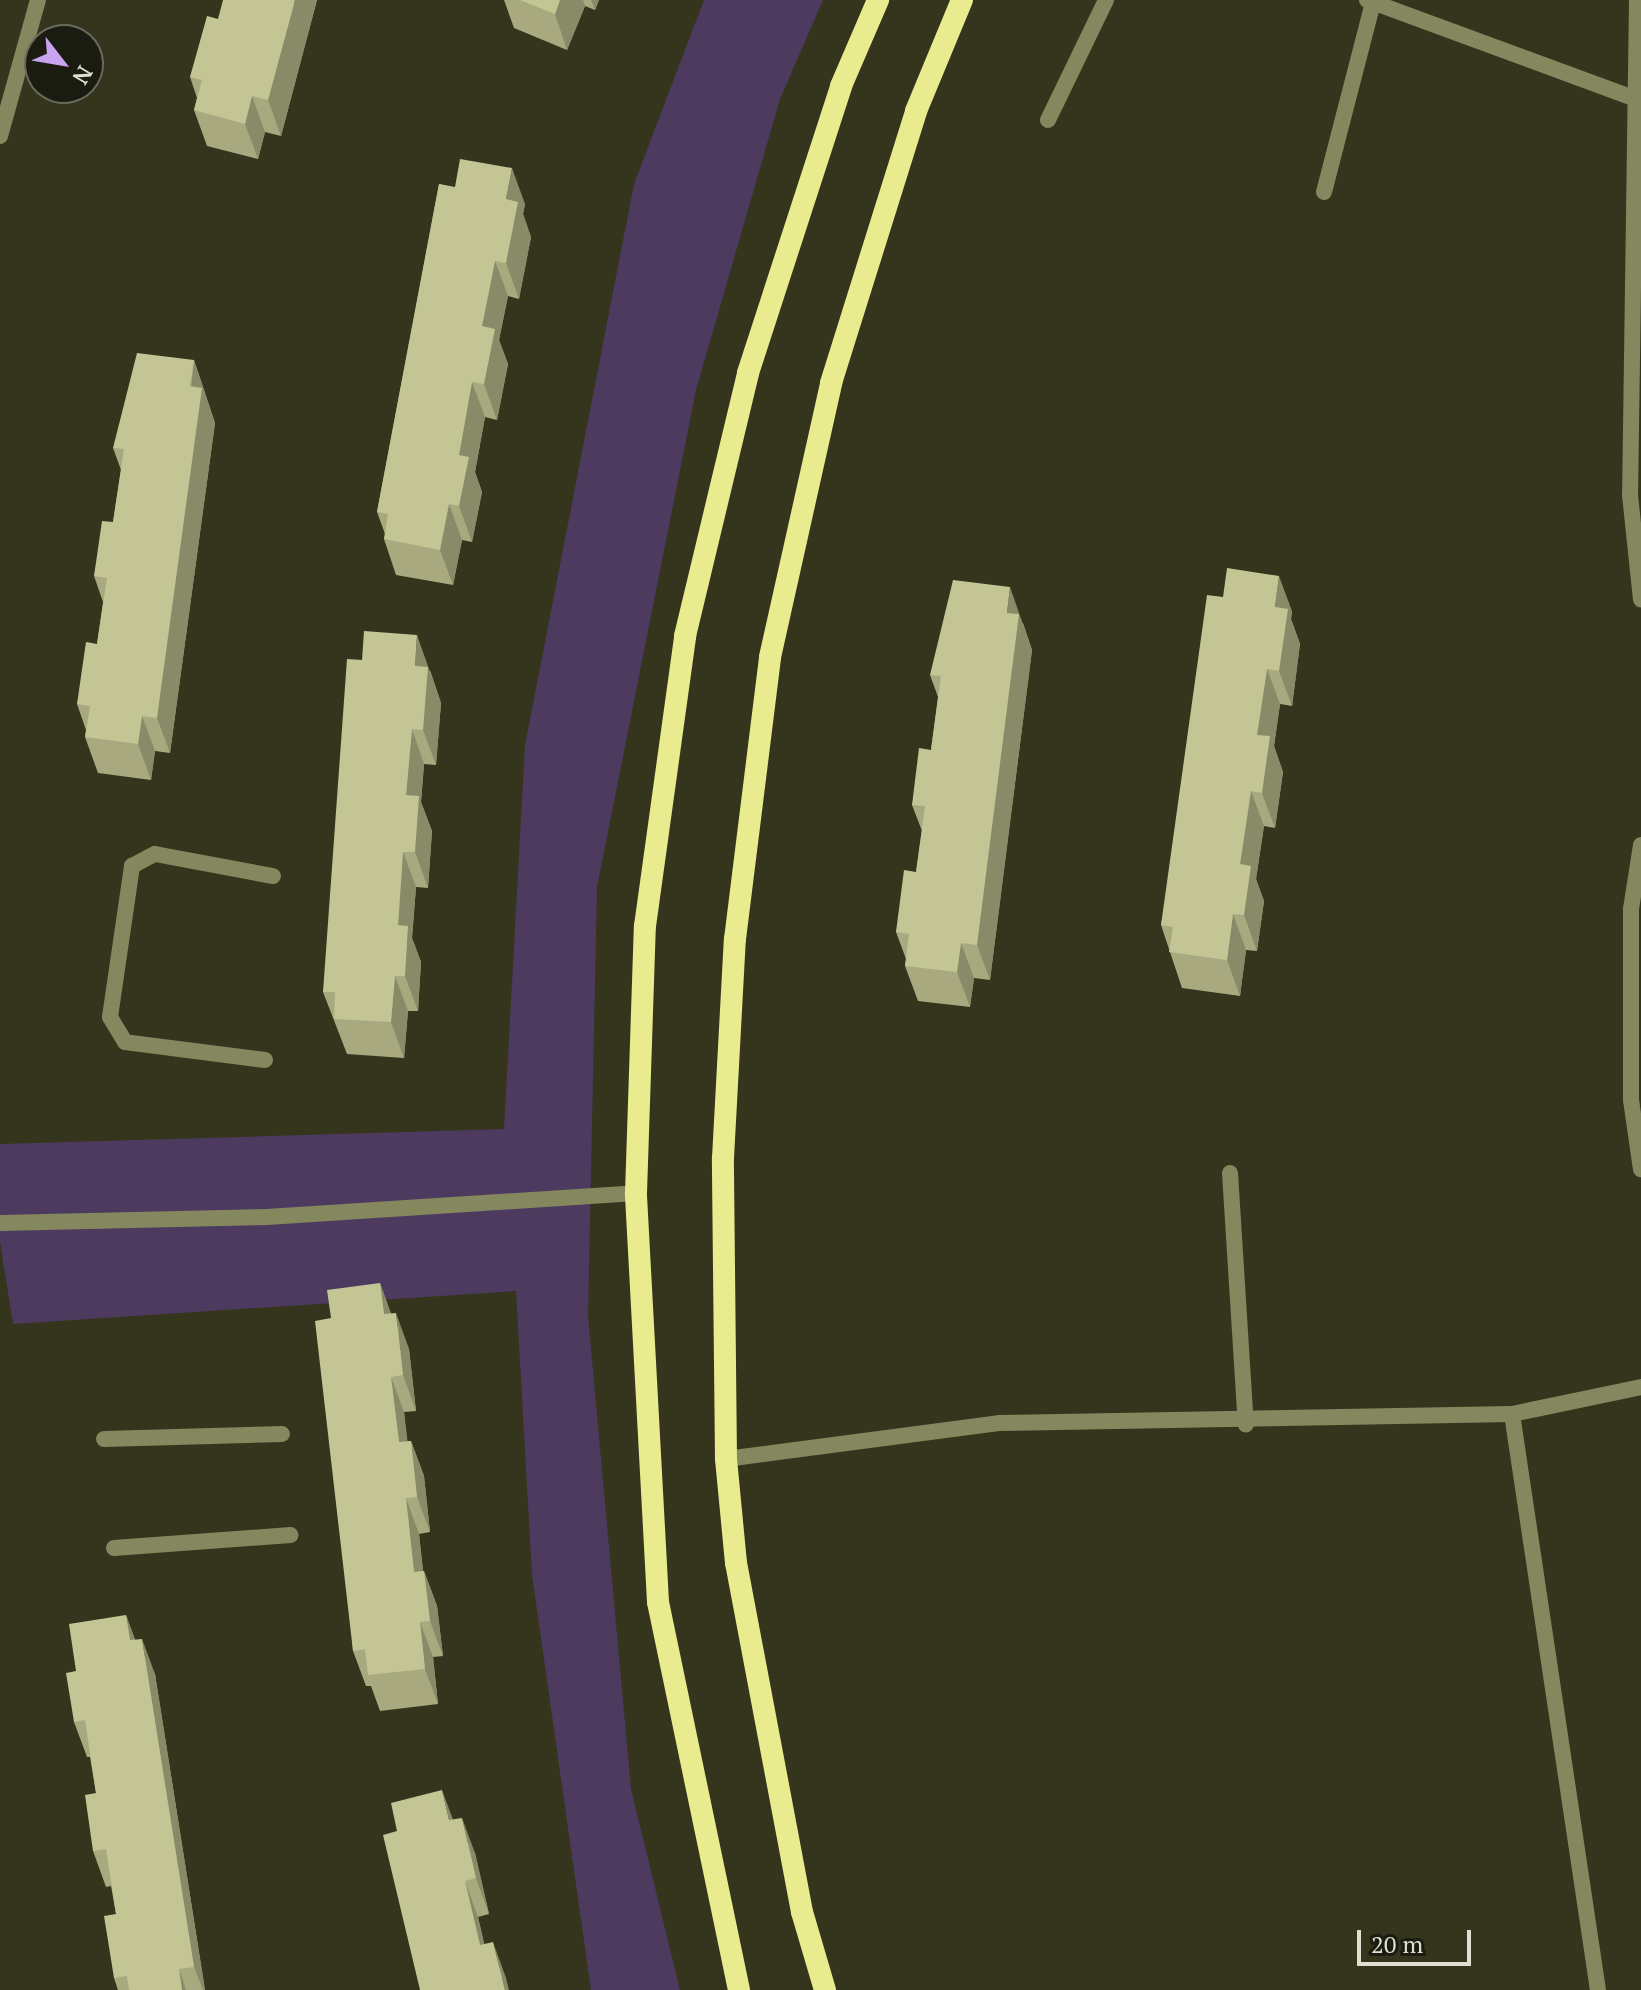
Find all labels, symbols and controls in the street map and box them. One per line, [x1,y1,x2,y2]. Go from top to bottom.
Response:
north arrow [24,24,104,104]
text: N [67,61,100,90]
scale bar [1361,1914,1475,1964]
text: 20 m [1371,1928,1423,1960]

